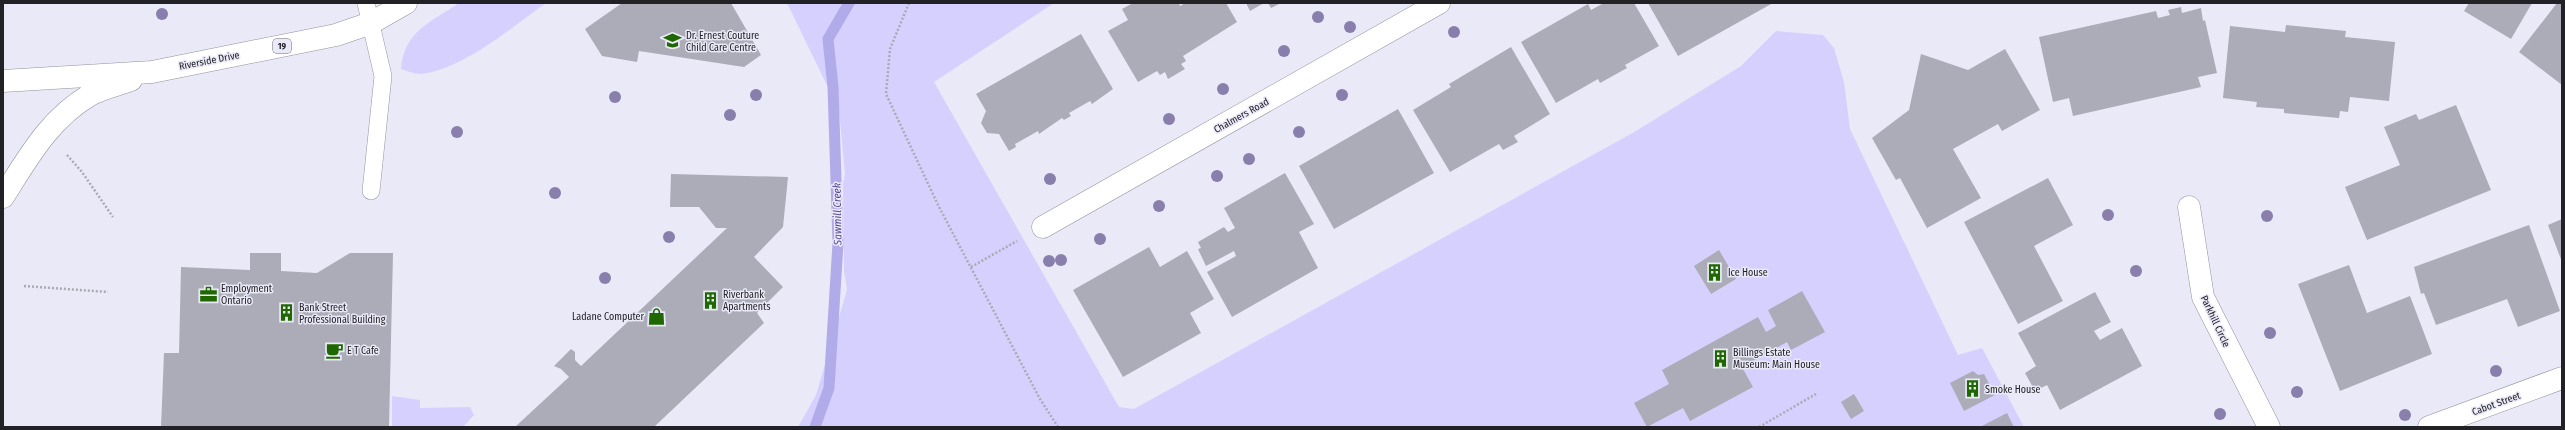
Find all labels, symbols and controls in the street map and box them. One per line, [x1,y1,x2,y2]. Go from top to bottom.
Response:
place label: Dr. Ernest Couture Child Care Centre [686,30,759,54]
school or university icon: Dr. Ernest Couture Child Care Centre [663,31,683,51]
road number: 19 [273,39,291,53]
street label: Riverside Drive [178,49,240,73]
street label: Chalmers Road [1212,96,1271,136]
water label: Sawmill Creek [830,182,845,246]
building icon: Ice House [1705,262,1725,282]
place label: Ice House [1728,267,1768,279]
place label: Employment Ontario [221,283,273,307]
office icon: Employment Ontario [198,284,218,304]
place label: Riverbank Apartments [723,289,771,313]
building icon: Riverbank Apartments [700,290,720,310]
street label: Parkhill Circle [2198,294,2232,349]
place label: Bank Street Professional Building [299,302,386,326]
building icon: Bank Street Professional Building [276,303,296,323]
shop icon: Ladane Computer [647,306,667,326]
place label: Ladane Computer [572,311,645,323]
cafe icon: E T Cafe [324,340,344,360]
place label: E T Cafe [347,345,379,357]
place label: Billings Estate Museum: Main House [1733,347,1820,371]
building icon: Billings Estate Museum: Main House [1710,348,1730,368]
building icon: Smoke House [1962,379,1982,399]
place label: Smoke House [1985,384,2041,396]
street label: Cabot Street [2470,389,2523,418]

